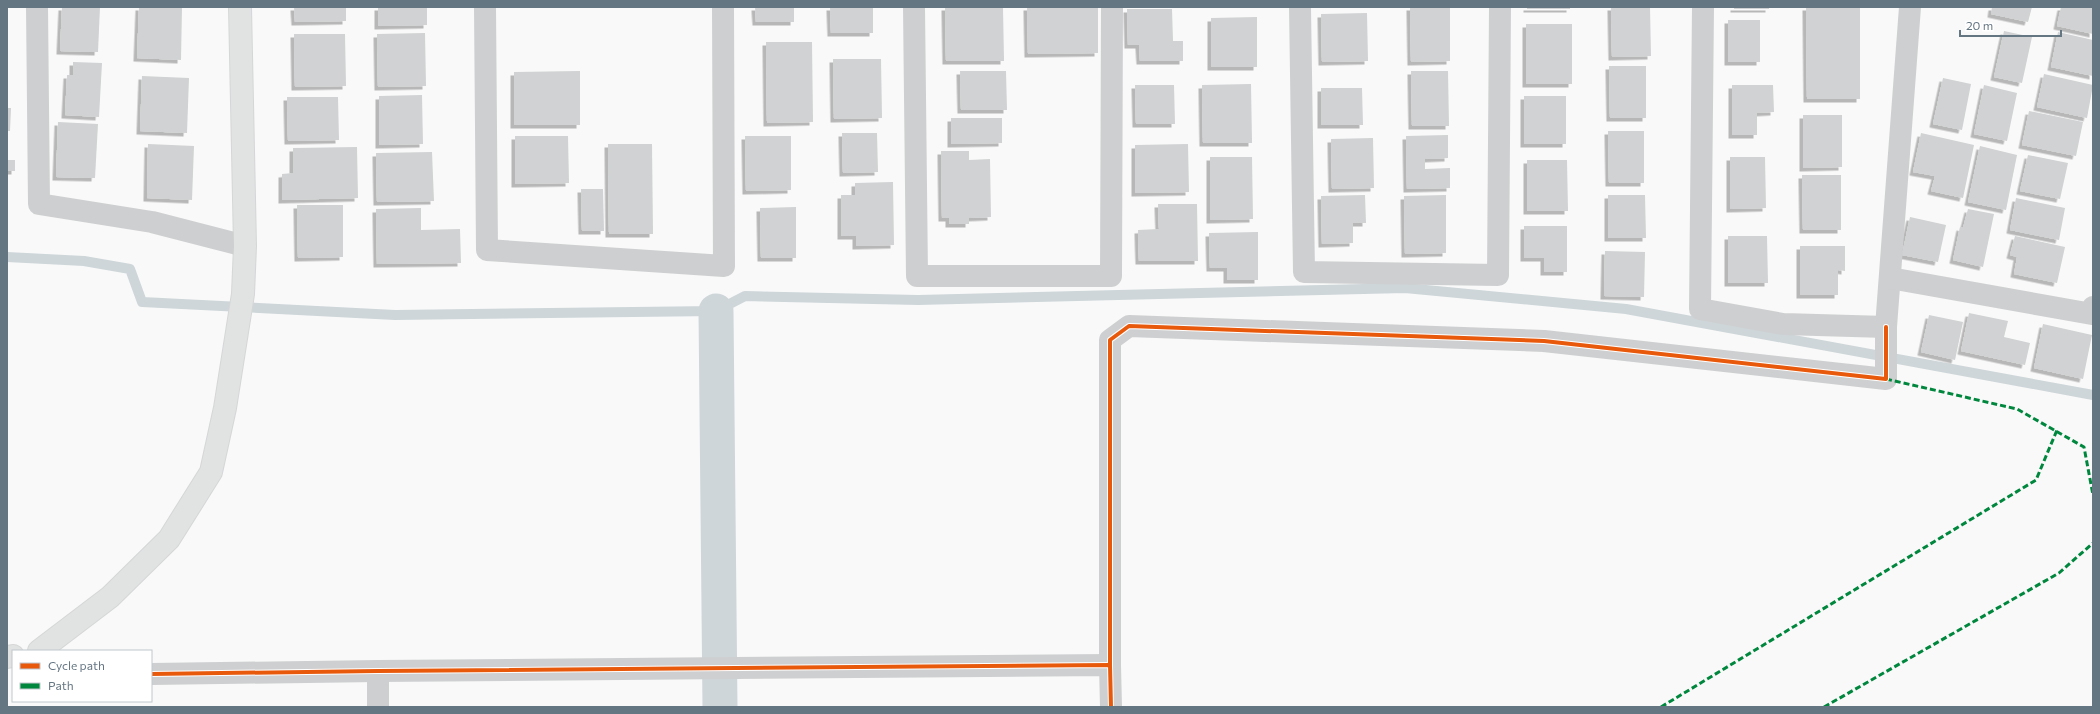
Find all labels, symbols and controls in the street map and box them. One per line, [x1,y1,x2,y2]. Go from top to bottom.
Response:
scale bar [1960,12,2061,38]
text: 20 m [1966,18,1993,32]
legend [12,650,152,702]
text: Cycle path [48,658,105,672]
text: Path [48,678,74,692]

